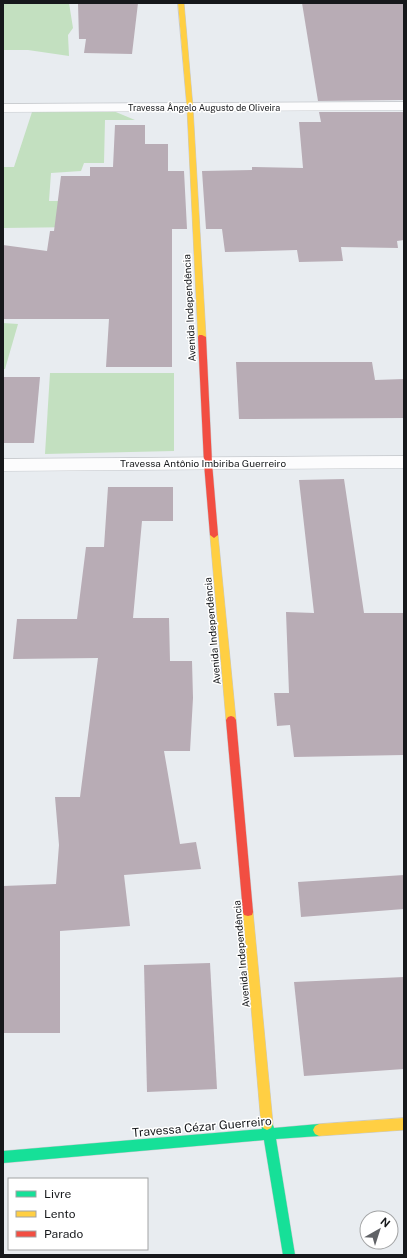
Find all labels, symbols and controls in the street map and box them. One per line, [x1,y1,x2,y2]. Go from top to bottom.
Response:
street label: Travessa Ângelo Augusto de Oliveira [128,102,280,113]
street label: Avenida Independência [180,254,198,362]
street label: Travessa Antônio Imbiriba Guerreiro [120,457,286,469]
street label: Avenida Independência [201,577,223,685]
street label: Avenida Independência [230,900,252,1008]
street label: Travessa Cézar Guerreiro [132,1114,273,1140]
legend [8,1178,148,1250]
text: Livre [44,1187,72,1201]
text: Lento [44,1207,76,1221]
north arrow [359,1210,399,1250]
text: N [378,1215,392,1230]
text: Parado [44,1227,83,1241]

